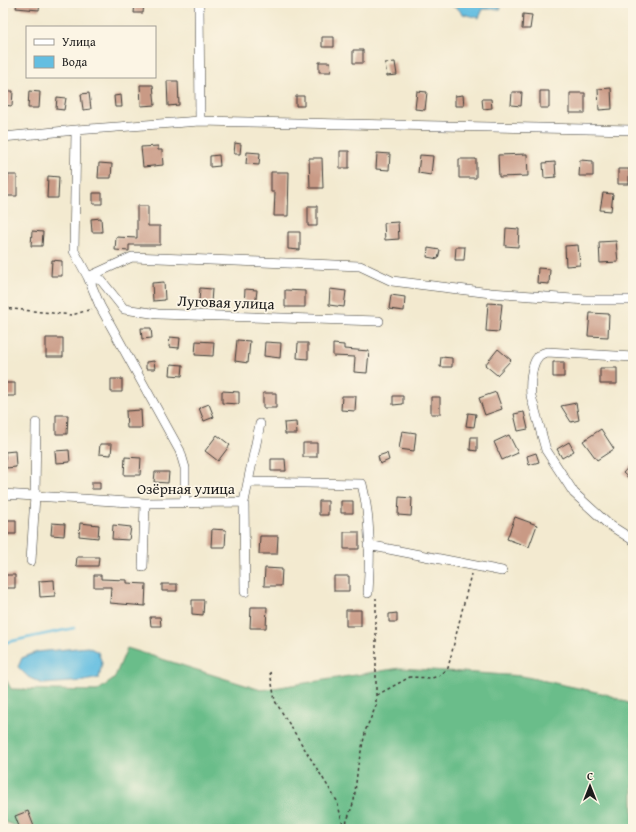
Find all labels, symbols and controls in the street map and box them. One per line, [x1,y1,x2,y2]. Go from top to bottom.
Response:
legend [26,26,156,78]
text: Улица [62,33,96,50]
text: Вода [62,53,87,70]
street label: Луговая улица [177,290,276,314]
street label: Озёрная улица [137,478,236,499]
north arrow [570,766,610,806]
text: С [587,768,593,784]

